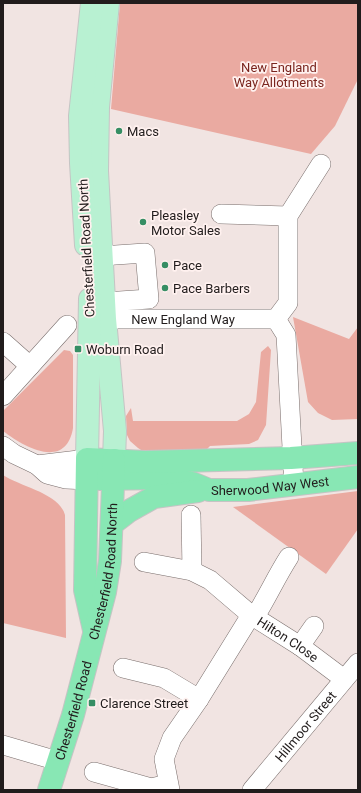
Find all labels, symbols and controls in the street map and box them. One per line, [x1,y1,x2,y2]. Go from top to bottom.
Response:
park label: New England Way Allotments [234,60,325,90]
place label: Macs [127,124,159,139]
marker: Macs [114,126,124,136]
street label: Chesterfield Road North [75,178,98,318]
place label: Pleasley Motor Sales [151,208,221,238]
marker: Pleasley Motor Sales [138,217,148,227]
place label: Pace [173,258,202,273]
marker: Pace [160,260,170,270]
place label: Pace Barbers [173,281,250,296]
marker: Pace Barbers [160,283,170,293]
street label: New England Way [131,312,235,327]
place label: Woburn Road [86,342,164,357]
marker: Woburn Road [73,344,83,354]
street label: Sherwood Way West [211,473,330,498]
street label: Chesterfield Road North [86,503,120,642]
street label: Hilton Close [254,614,321,665]
street label: Chesterfield Road [52,659,95,762]
street label: Hillmoor Street [272,688,339,765]
place label: Clarence Street [100,696,188,711]
marker: Clarence Street [87,698,97,708]

